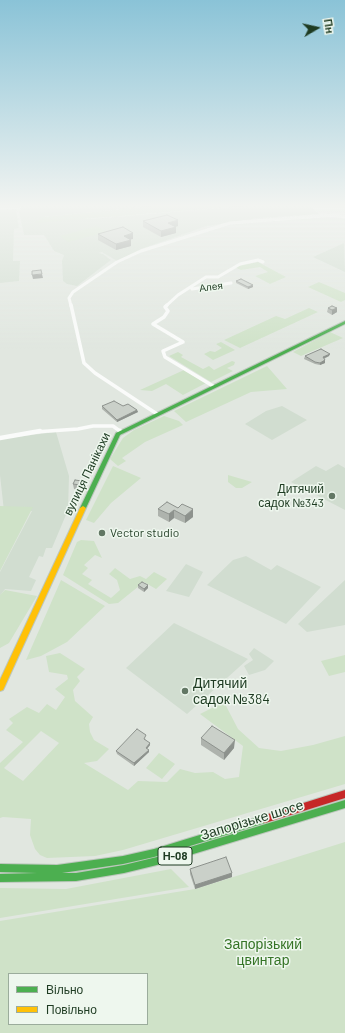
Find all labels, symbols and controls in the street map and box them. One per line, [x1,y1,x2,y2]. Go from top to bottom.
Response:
north arrow [297,8,337,48]
text: Пн [322,18,337,34]
street label: Алея [199,280,223,294]
street label: вулиця Панікахи [61,430,113,518]
place label: Дитячий садок №343 [258,482,324,510]
marker: Дитячий садок №343 [327,491,337,501]
place label: Vector studio [110,526,179,540]
marker: Vector studio [97,528,107,538]
place label: Дитячий садок №384 [193,675,270,708]
marker: Дитячий садок №384 [180,686,190,696]
street label: Запорізьке шосе [198,796,306,844]
road number: Н-08 [158,847,192,865]
park label: Запорізький цвинтар [224,936,302,968]
legend [8,973,148,1025]
text: Вільно [46,982,83,996]
text: Повільно [46,1002,97,1016]

